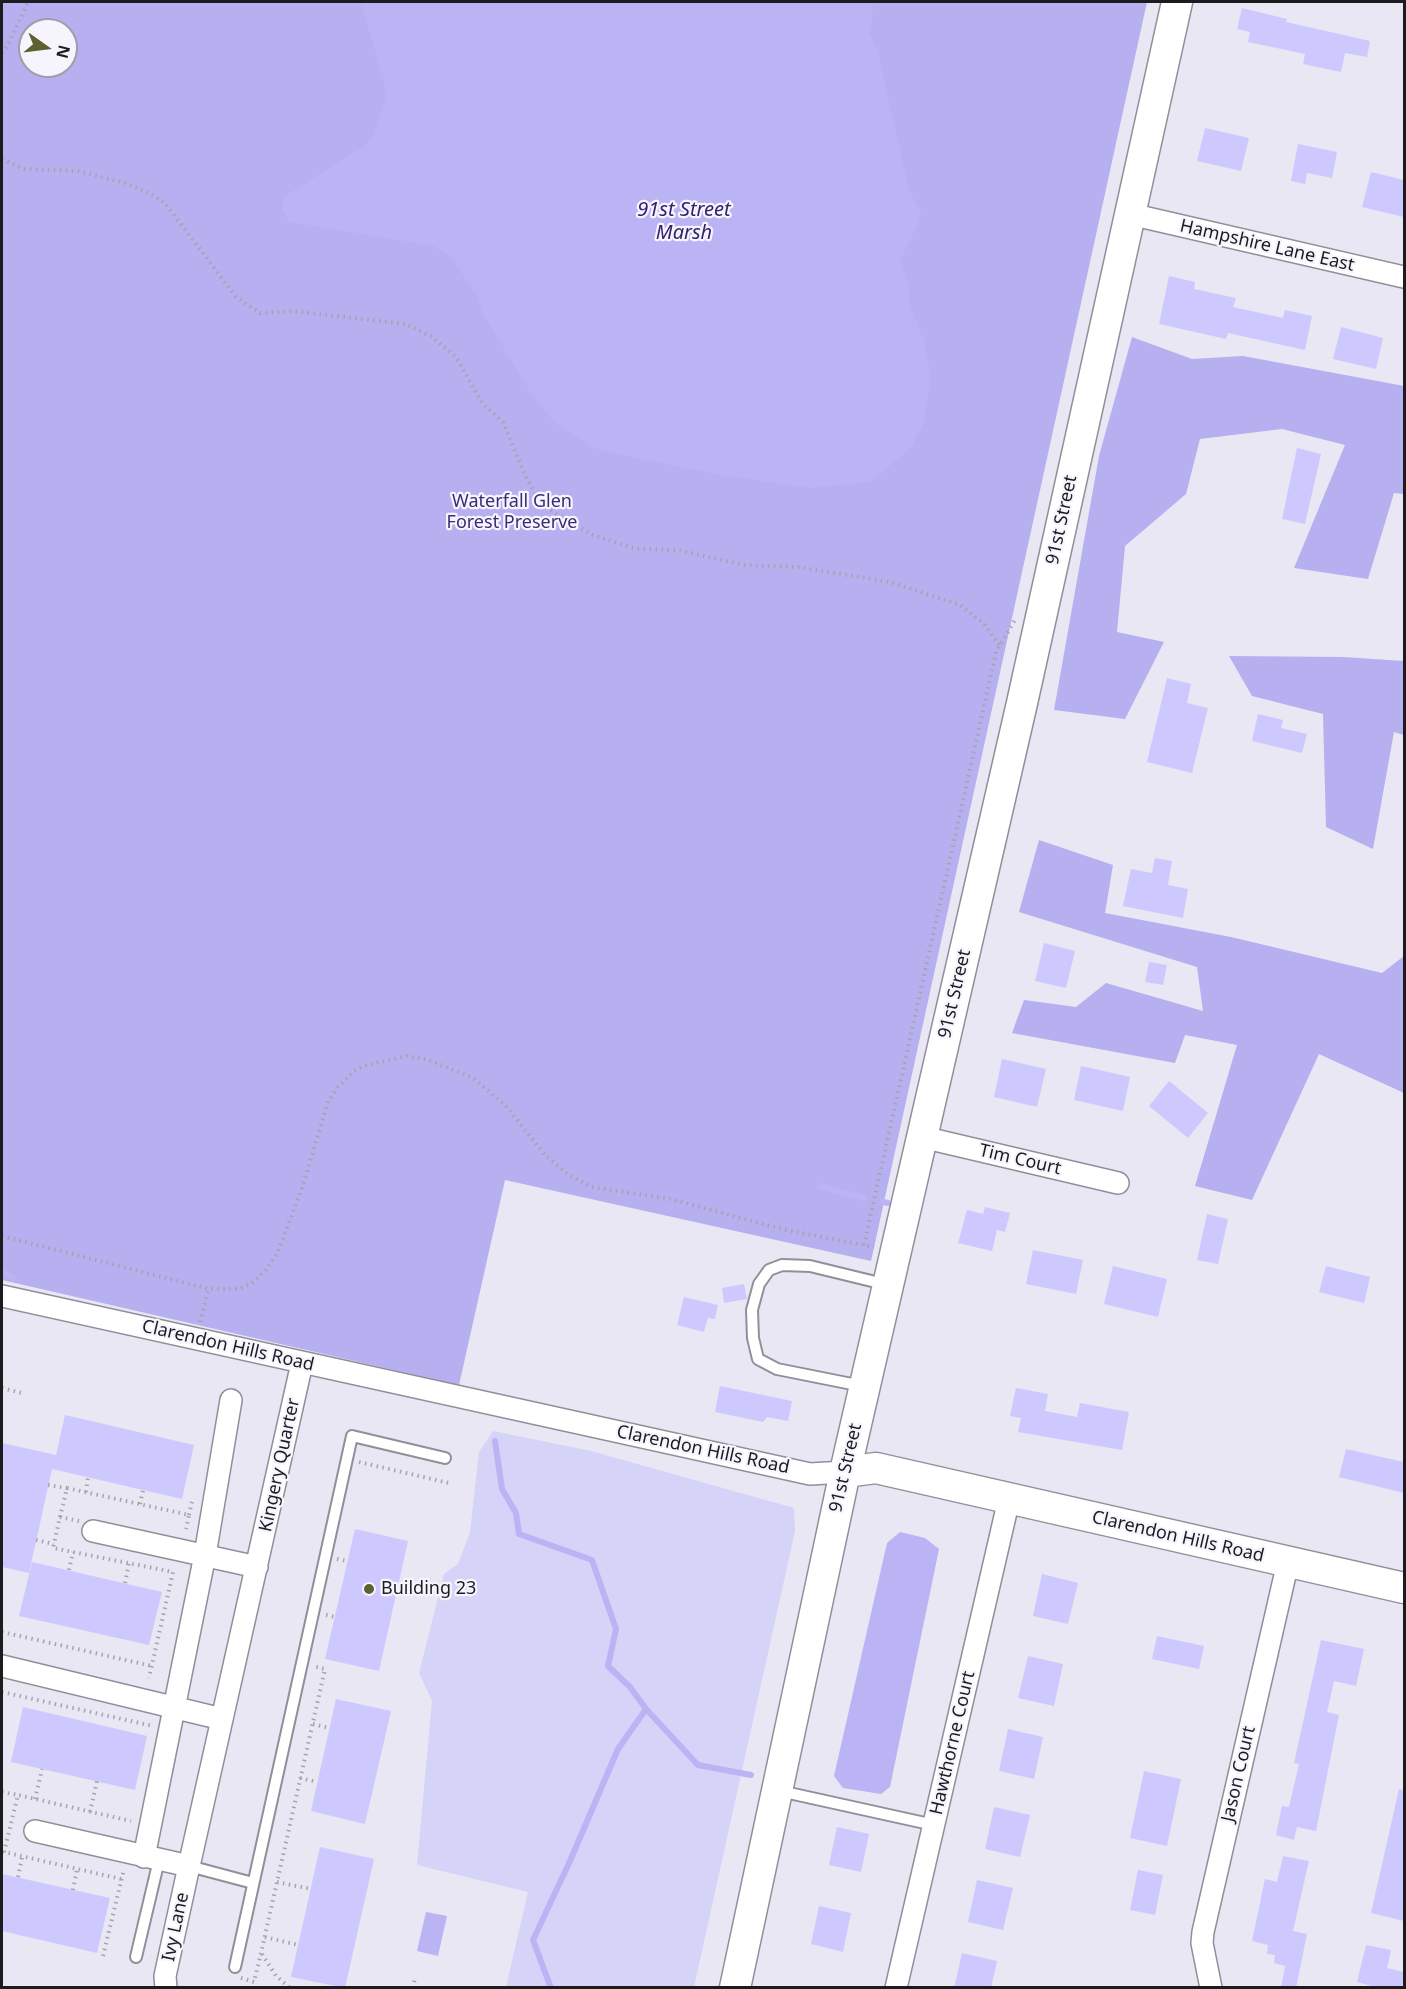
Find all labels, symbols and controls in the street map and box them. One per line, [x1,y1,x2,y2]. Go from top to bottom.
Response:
north arrow [18,18,78,78]
text: N [51,43,76,61]
water label: 91st Street Marsh [637,198,731,245]
street label: Hampshire Lane East [1178,215,1356,277]
street label: 91st Street [1042,473,1082,567]
park label: Waterfall Glen Forest Preserve [447,491,577,534]
street label: 91st Street [934,947,976,1041]
street label: Tim Court [977,1140,1063,1180]
street label: Clarendon Hills Road [140,1316,316,1376]
street label: Kingery Quarter [255,1396,305,1534]
street label: Clarendon Hills Road [615,1421,791,1479]
street label: 91st Street [825,1421,867,1515]
street label: Clarendon Hills Road [1090,1507,1266,1567]
place label: Building 23 [381,1578,476,1600]
marker: Building 23 [362,1582,376,1596]
street label: Hawthorne Court [926,1669,980,1817]
street label: Jason Court [1217,1724,1261,1824]
street label: Ivy Lane [158,1891,194,1963]

